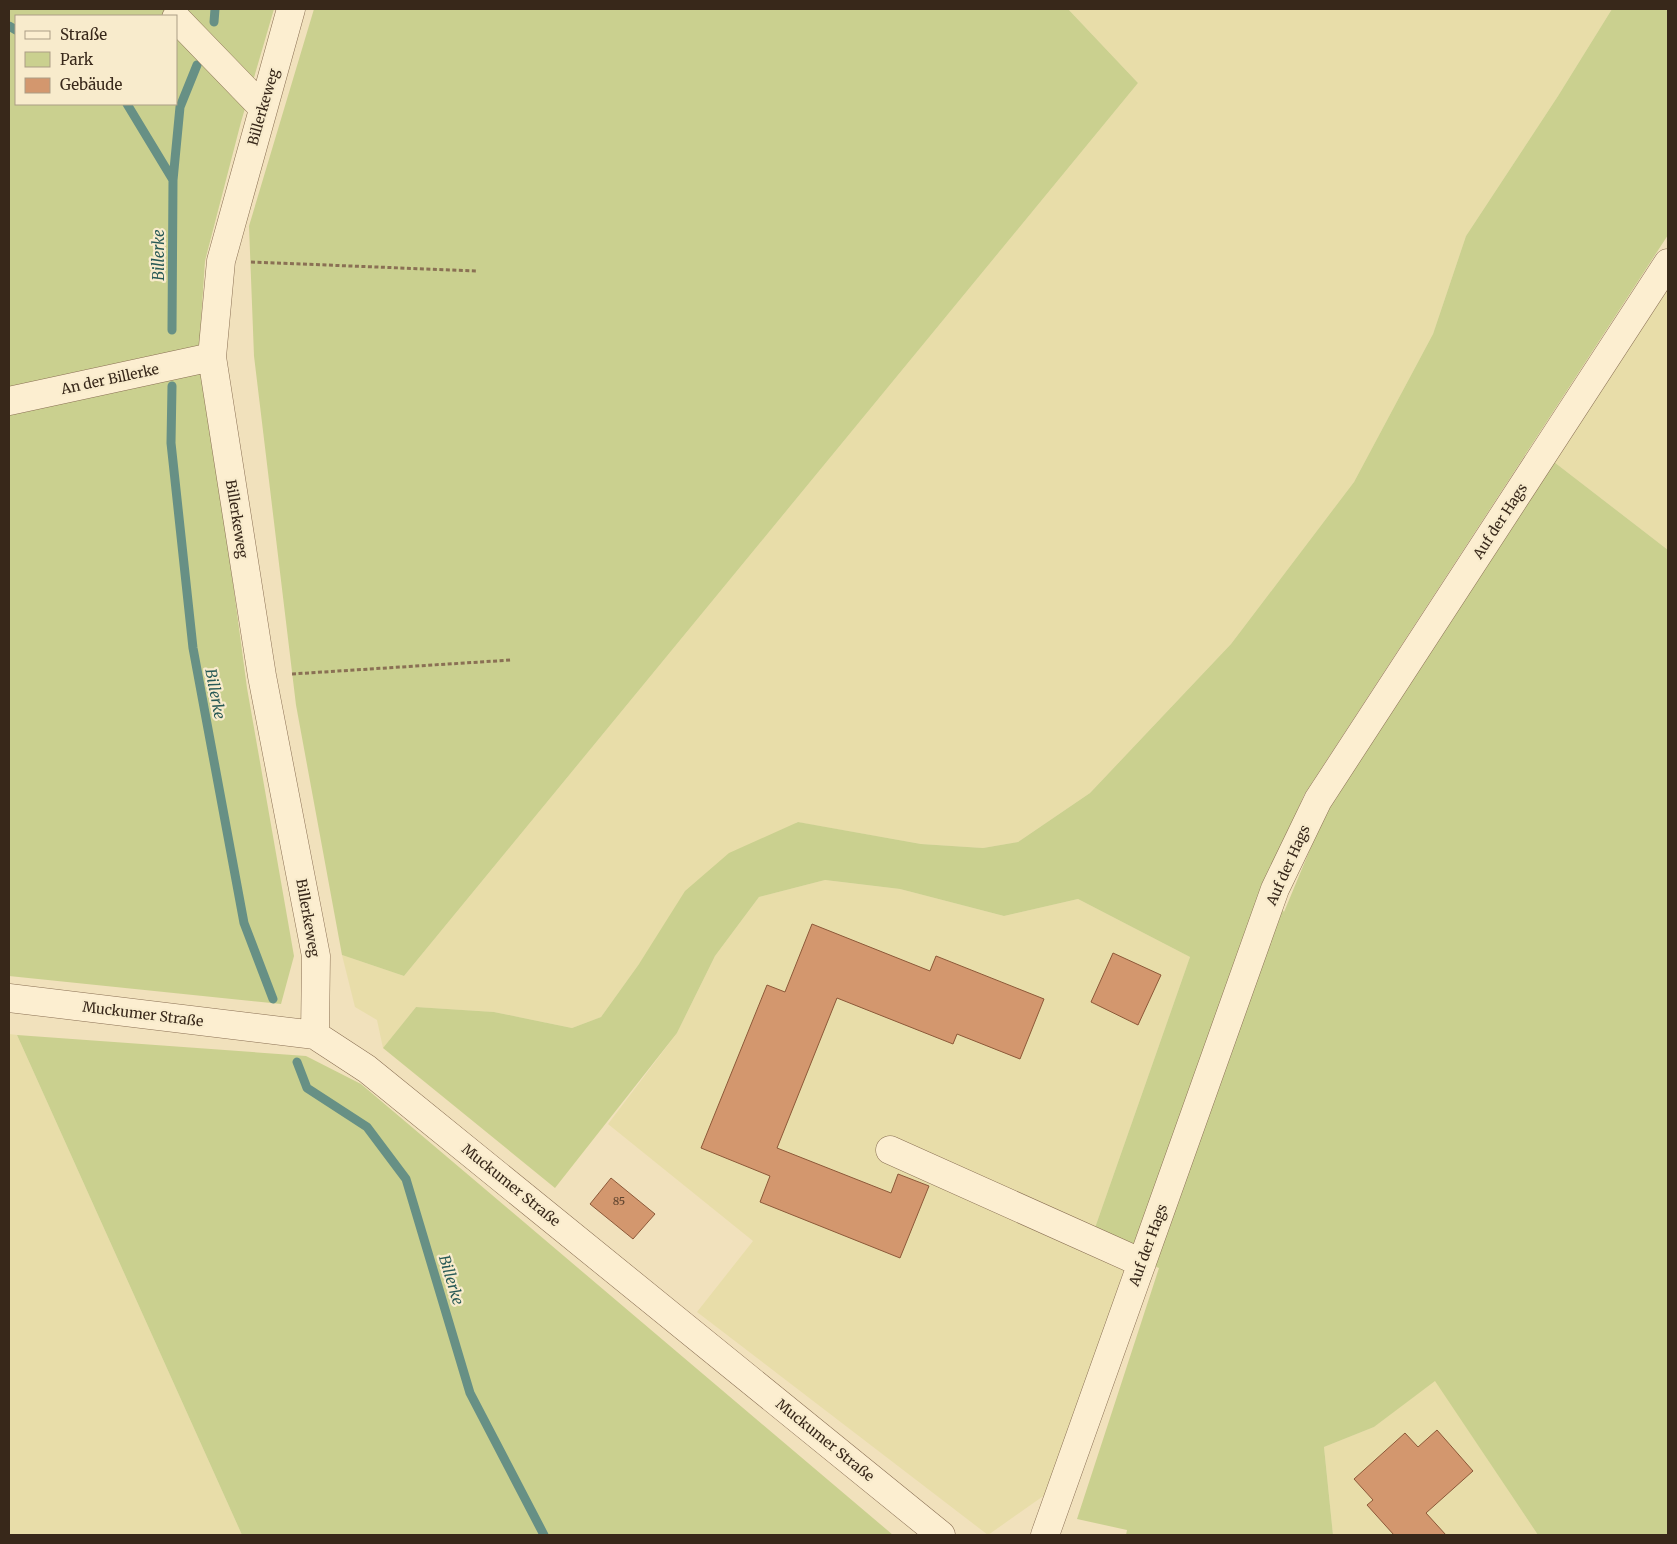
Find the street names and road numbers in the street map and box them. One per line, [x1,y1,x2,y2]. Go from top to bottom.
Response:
street label: Billerkeweg [243,66,283,148]
street label: An der Billerke [58,360,161,398]
street label: Billerkeweg [222,478,252,560]
street label: Auf der Hags [1468,480,1531,563]
street label: Auf der Hags [1262,822,1314,909]
street label: Billerkeweg [292,877,324,959]
street label: Muckumer Straße [82,998,204,1030]
street label: Muckumer Straße [458,1140,564,1230]
street label: Auf der Hags [1124,1201,1171,1290]
street label: Muckumer Straße [772,1395,878,1485]

